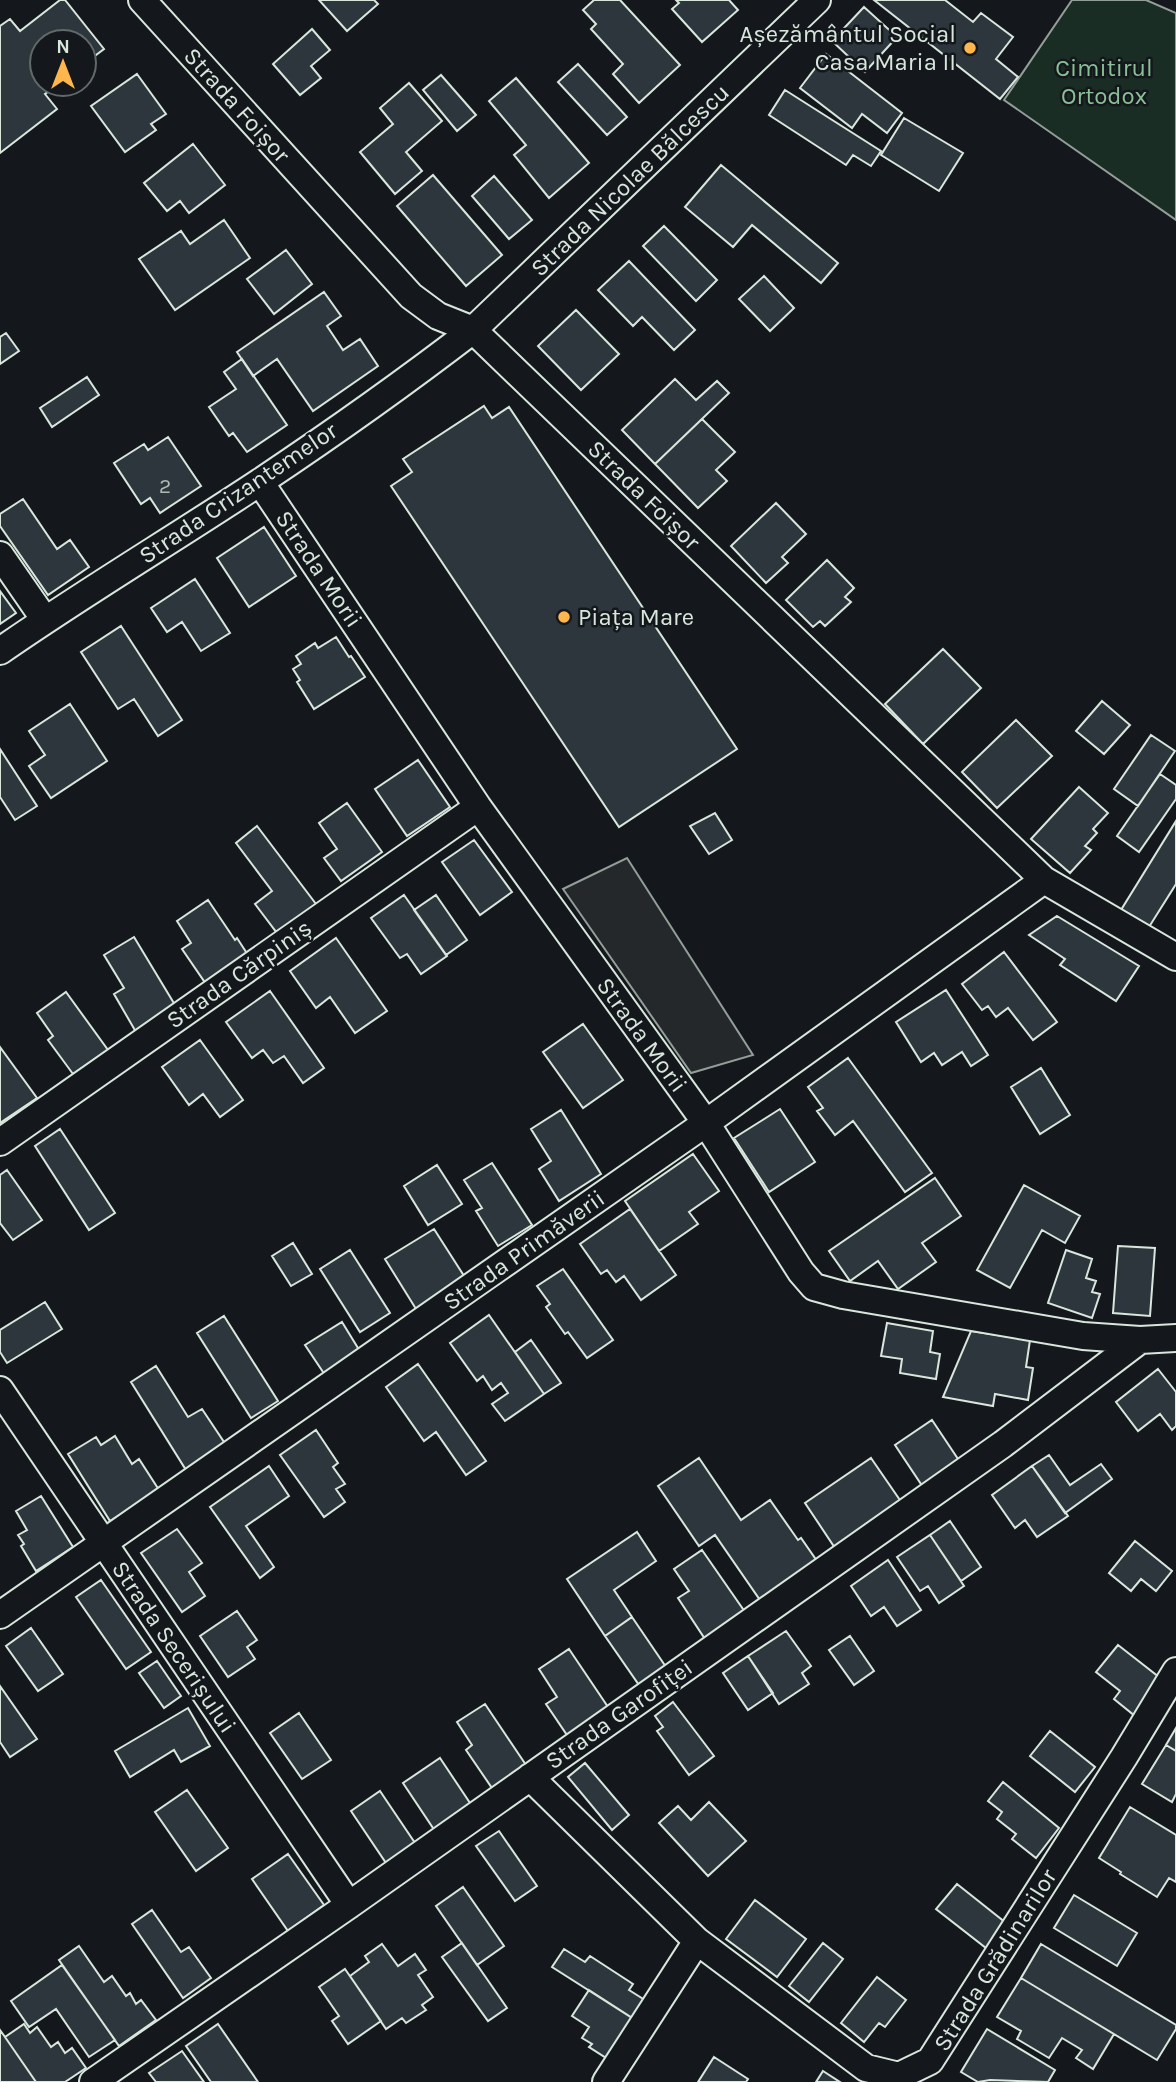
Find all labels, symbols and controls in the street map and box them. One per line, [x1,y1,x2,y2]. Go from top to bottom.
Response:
place label: Așezământul Social Casa Maria II [739,20,956,76]
north arrow [28,28,98,98]
text: N [56,36,70,58]
marker: Așezământul Social Casa Maria II [962,40,978,56]
street label: Strada Foișor [178,42,296,169]
park label: Cimitirul Ortodox [1055,54,1153,110]
street label: Strada Nicolae Bălcescu [525,78,735,282]
street label: Strada Crizantemelor [134,416,343,570]
street label: Strada Foișor [582,435,706,556]
house number: 2 [159,474,171,498]
street label: Strada Morii [270,505,368,633]
place label: Piața Mare [578,603,694,631]
marker: Piața Mare [556,609,572,625]
street label: Strada Cărpiniș [161,914,317,1034]
street label: Strada Morii [591,972,693,1098]
street label: Strada Primăverii [438,1184,610,1316]
street label: Strada Secerișului [106,1556,242,1738]
street label: Strada Garofiței [540,1653,698,1775]
street label: Strada Grădinarilor [928,1864,1062,2056]

